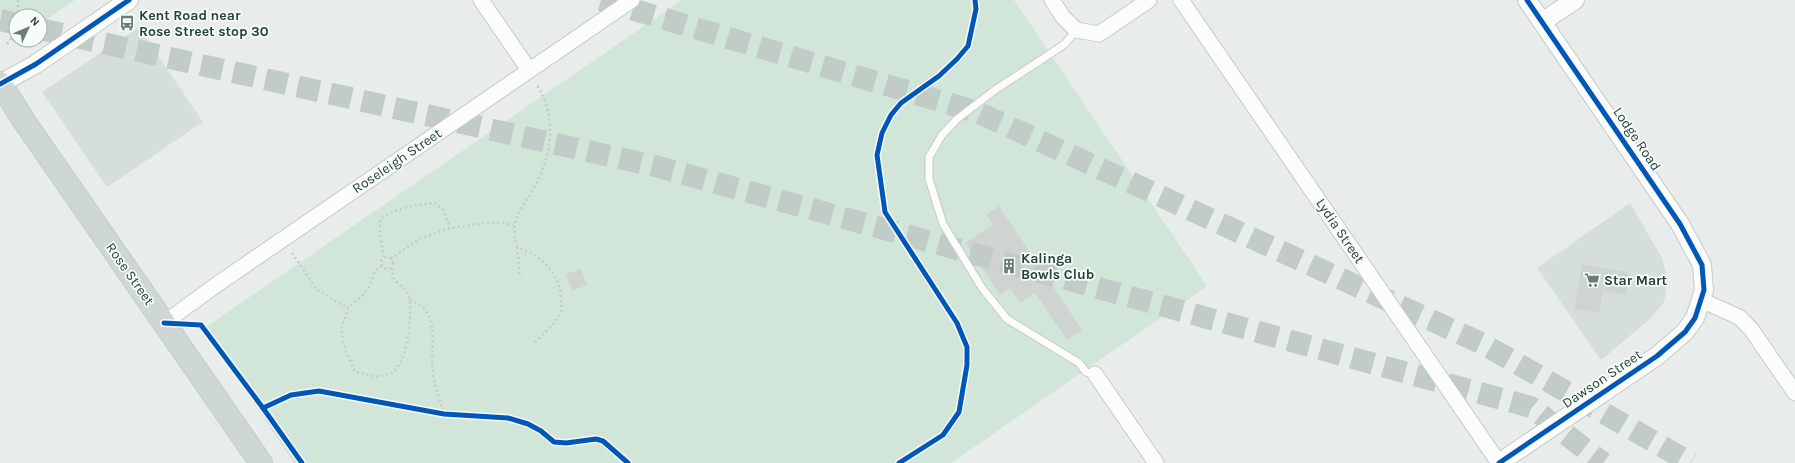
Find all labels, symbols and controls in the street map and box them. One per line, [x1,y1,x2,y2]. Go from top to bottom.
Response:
place label: Kent Road near Rose Street stop 30 [139,7,269,40]
north arrow [8,8,48,48]
text: N [27,14,42,29]
bus stop icon: Kent Road near Rose Street stop 30 [118,14,136,32]
street label: Lodge Road [1610,104,1664,174]
street label: Roseleigh Street [349,125,445,197]
street label: Lydia Street [1312,195,1368,267]
street label: Rose Street [102,239,158,309]
place label: Kalinga Bowls Club [1021,250,1094,283]
building icon: Kalinga Bowls Club [1000,257,1018,275]
supermarket icon: Star Mart [1583,271,1601,289]
place label: Star Mart [1604,272,1668,289]
street label: Dawson Street [1559,346,1645,412]

